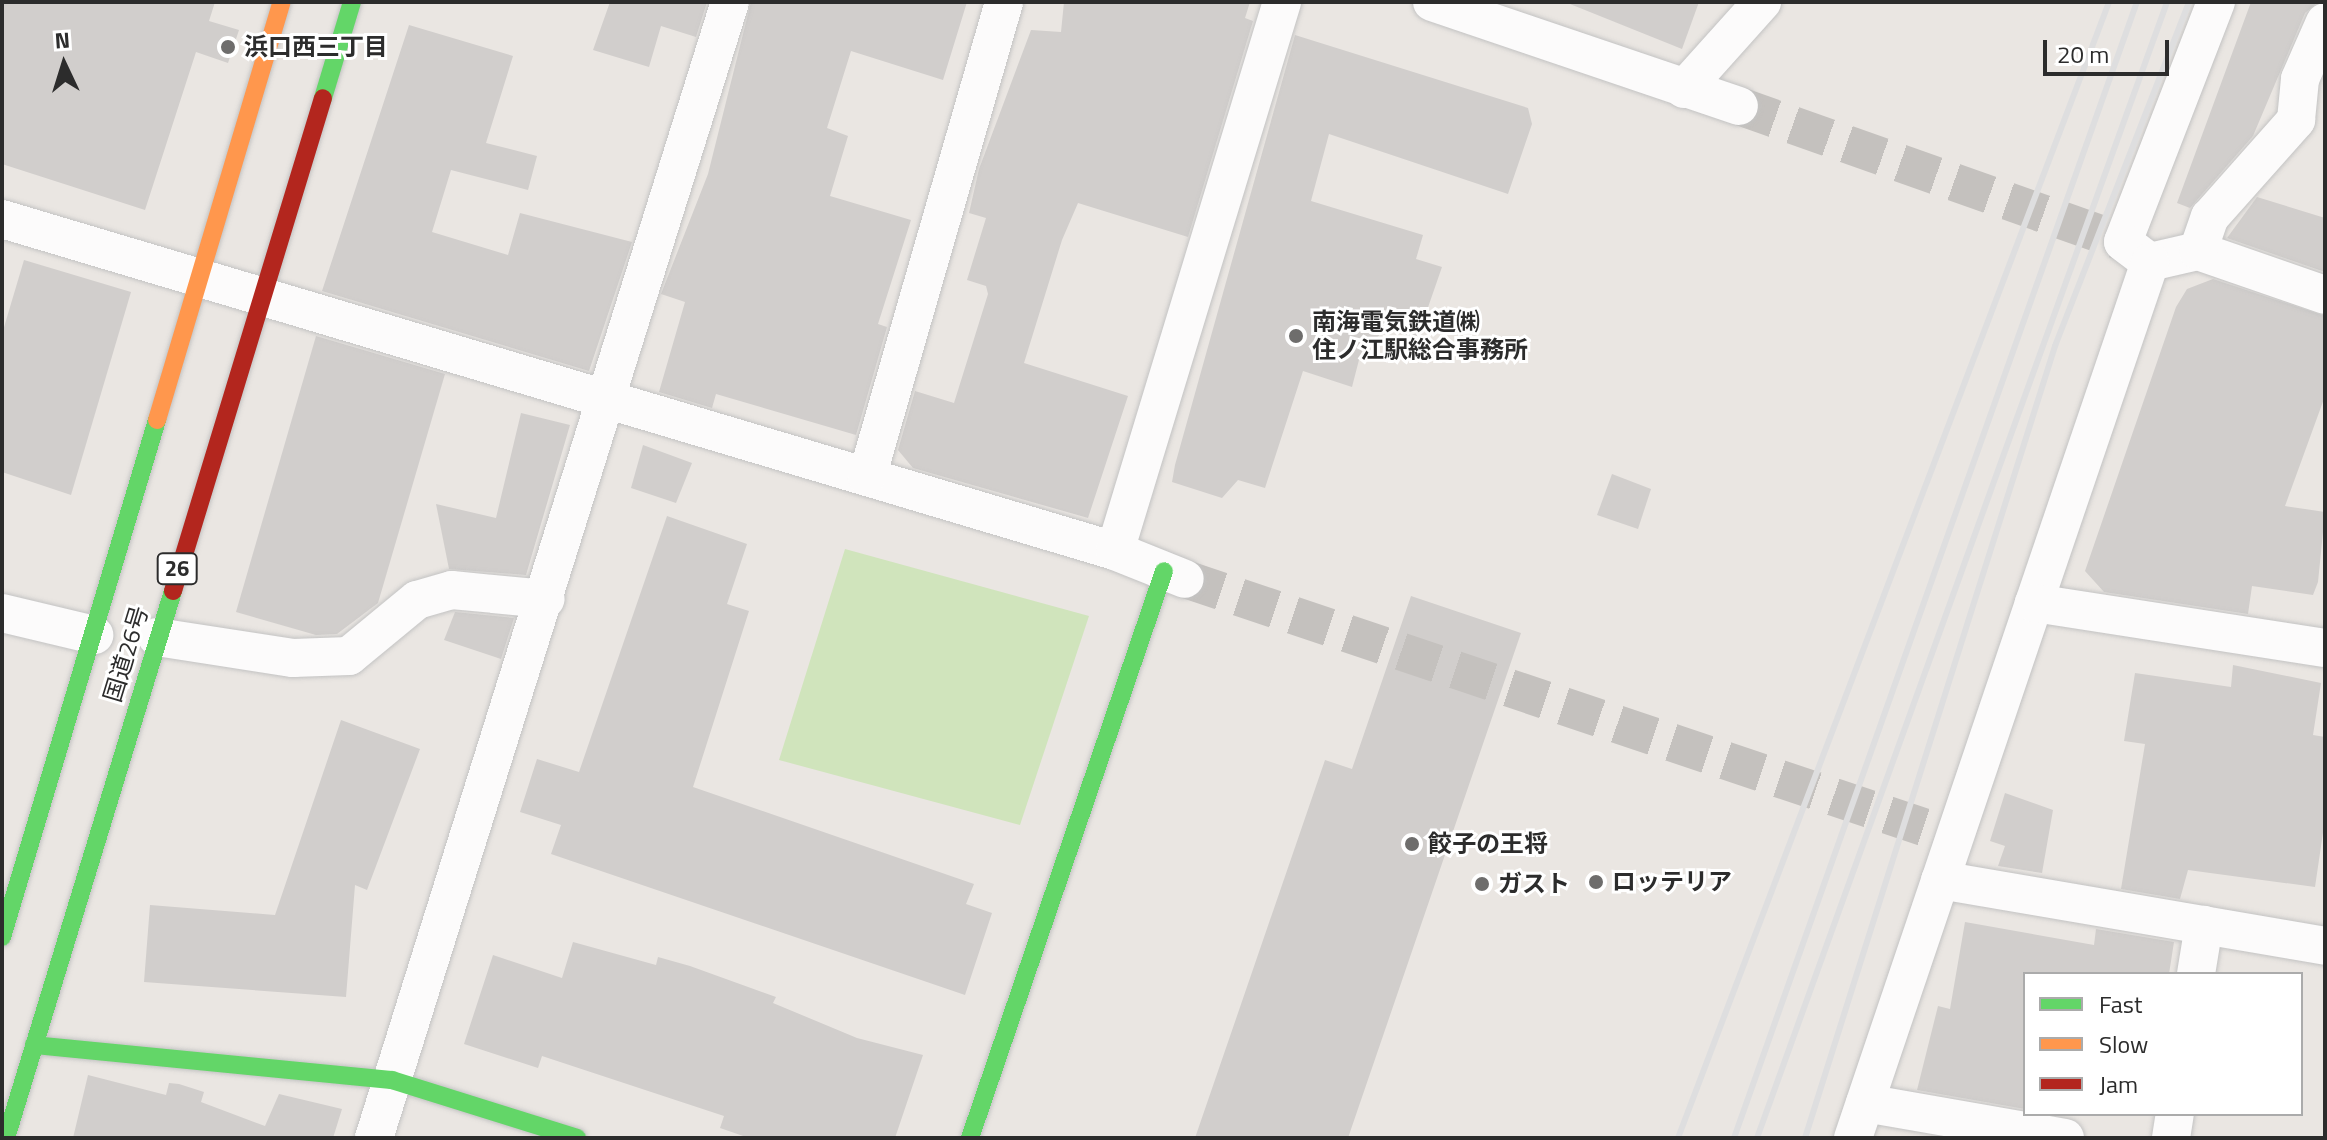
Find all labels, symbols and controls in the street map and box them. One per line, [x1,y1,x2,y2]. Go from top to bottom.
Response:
text: N [54,23,71,58]
north arrow [24,24,104,104]
scale bar [2047,24,2173,74]
place label: 浜口西三丁目 [244,33,388,61]
text: 20 m [2057,36,2109,72]
marker: 浜口西三丁目 [219,38,237,56]
place label: 南海電気鉄道㈱ 住ノ江駅総合事務所 [1312,308,1528,364]
marker: 南海電気鉄道㈱ 住ノ江駅総合事務所 [1287,327,1305,345]
road number: 26 [155,551,199,587]
street label: 国道26号 [98,603,154,705]
place label: 餃子の王将 [1428,830,1548,858]
marker: 餃子の王将 [1403,835,1421,853]
place label: ロッテリア [1612,868,1732,896]
place label: ガスト [1498,870,1570,898]
marker: ロッテリア [1587,873,1605,891]
marker: ガスト [1473,875,1491,893]
legend [2023,972,2303,1116]
text: Fast [2099,986,2142,1022]
text: Slow [2099,1026,2148,1062]
text: Jam [2099,1066,2138,1102]

